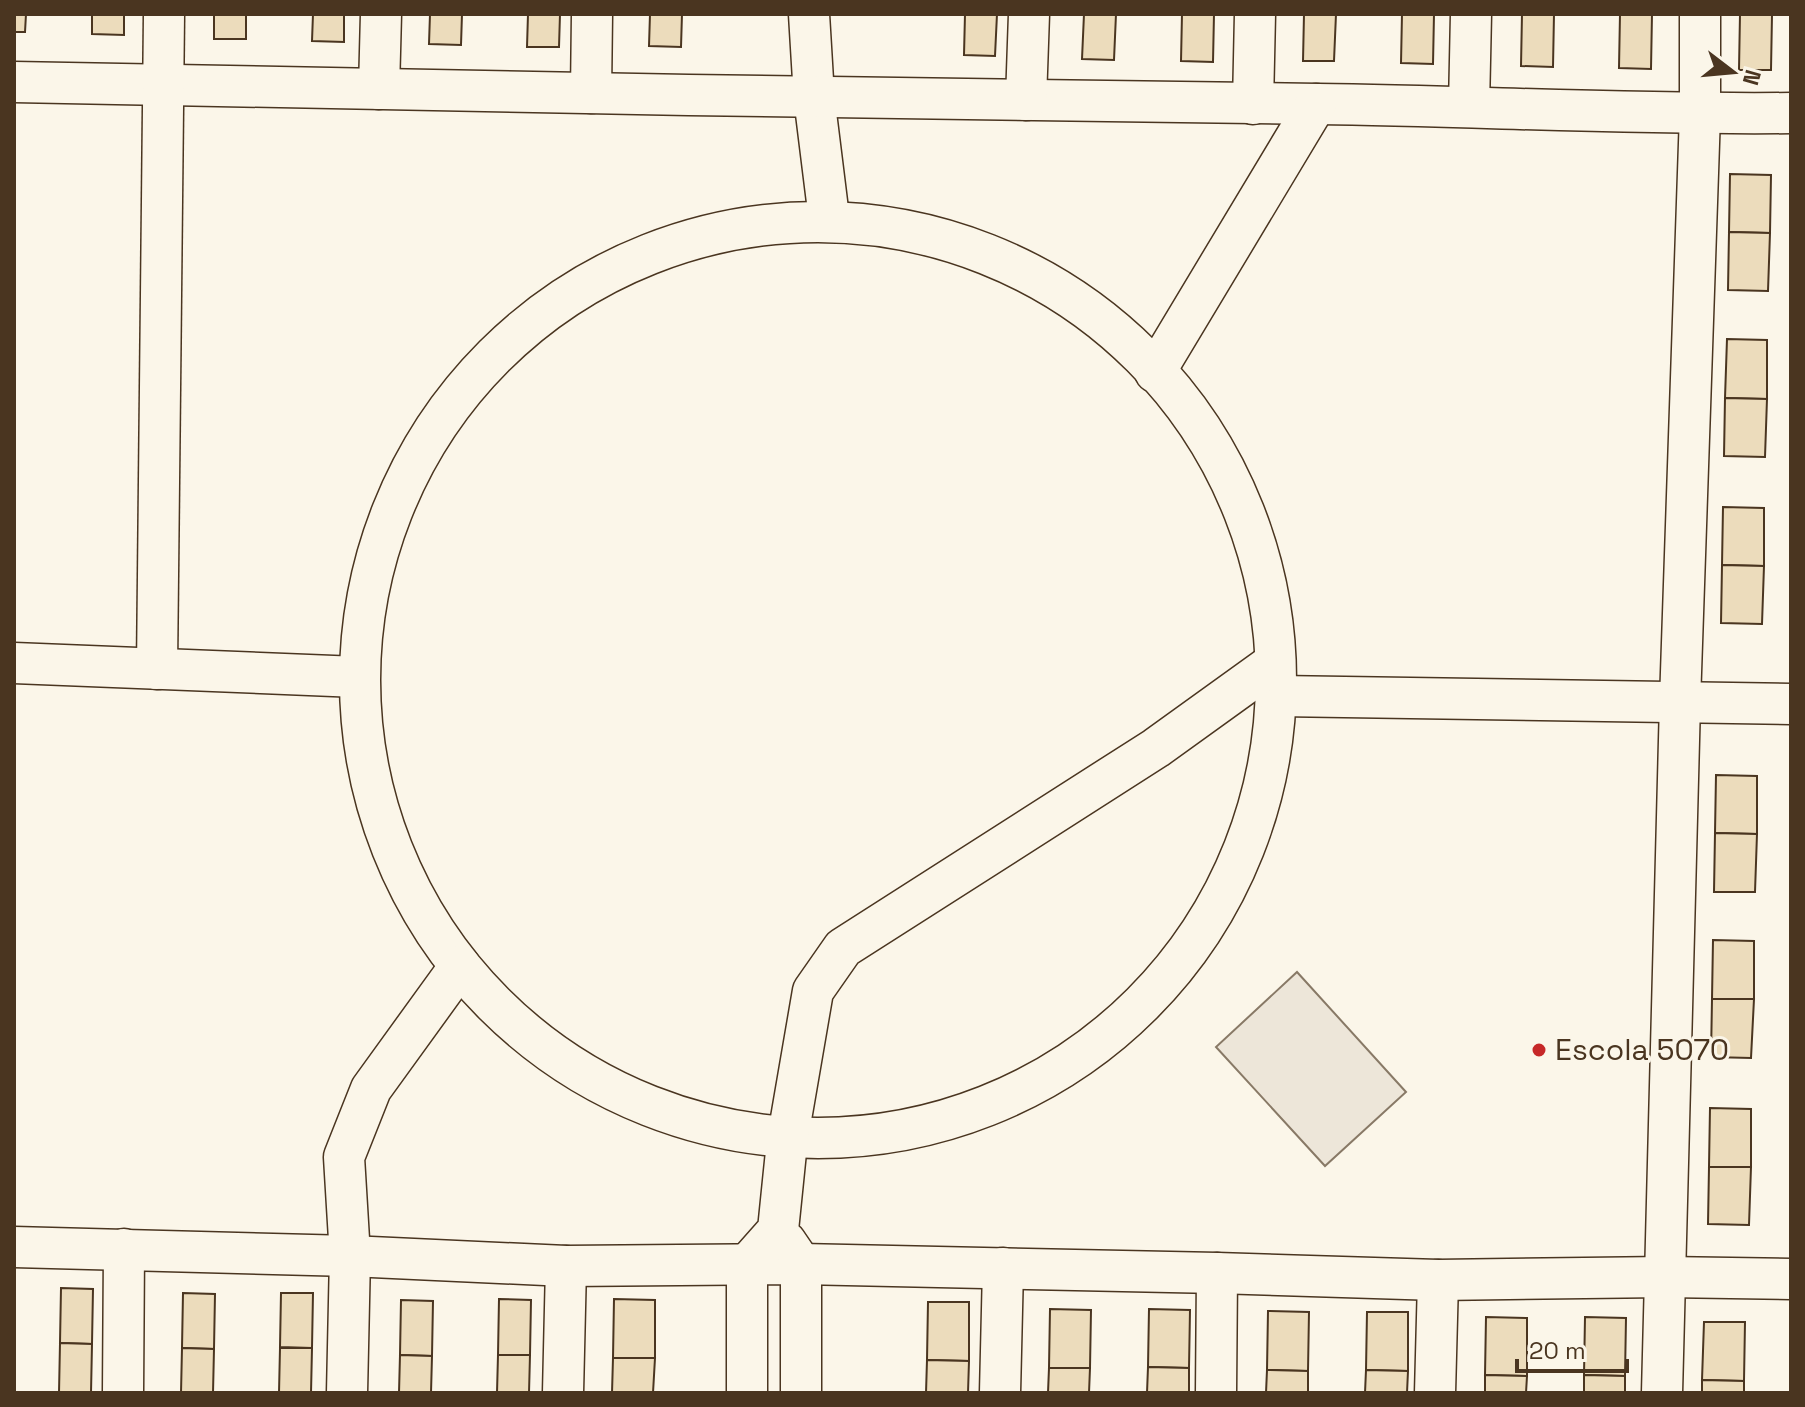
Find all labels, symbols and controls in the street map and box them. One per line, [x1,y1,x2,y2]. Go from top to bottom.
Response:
north arrow [1693,32,1773,112]
text: N [1737,67,1768,88]
place label: Escola 5070 [1555,1030,1729,1069]
marker: Escola 5070 [1530,1041,1548,1059]
scale bar [1517,1323,1627,1373]
text: 20 m [1529,1335,1586,1366]

